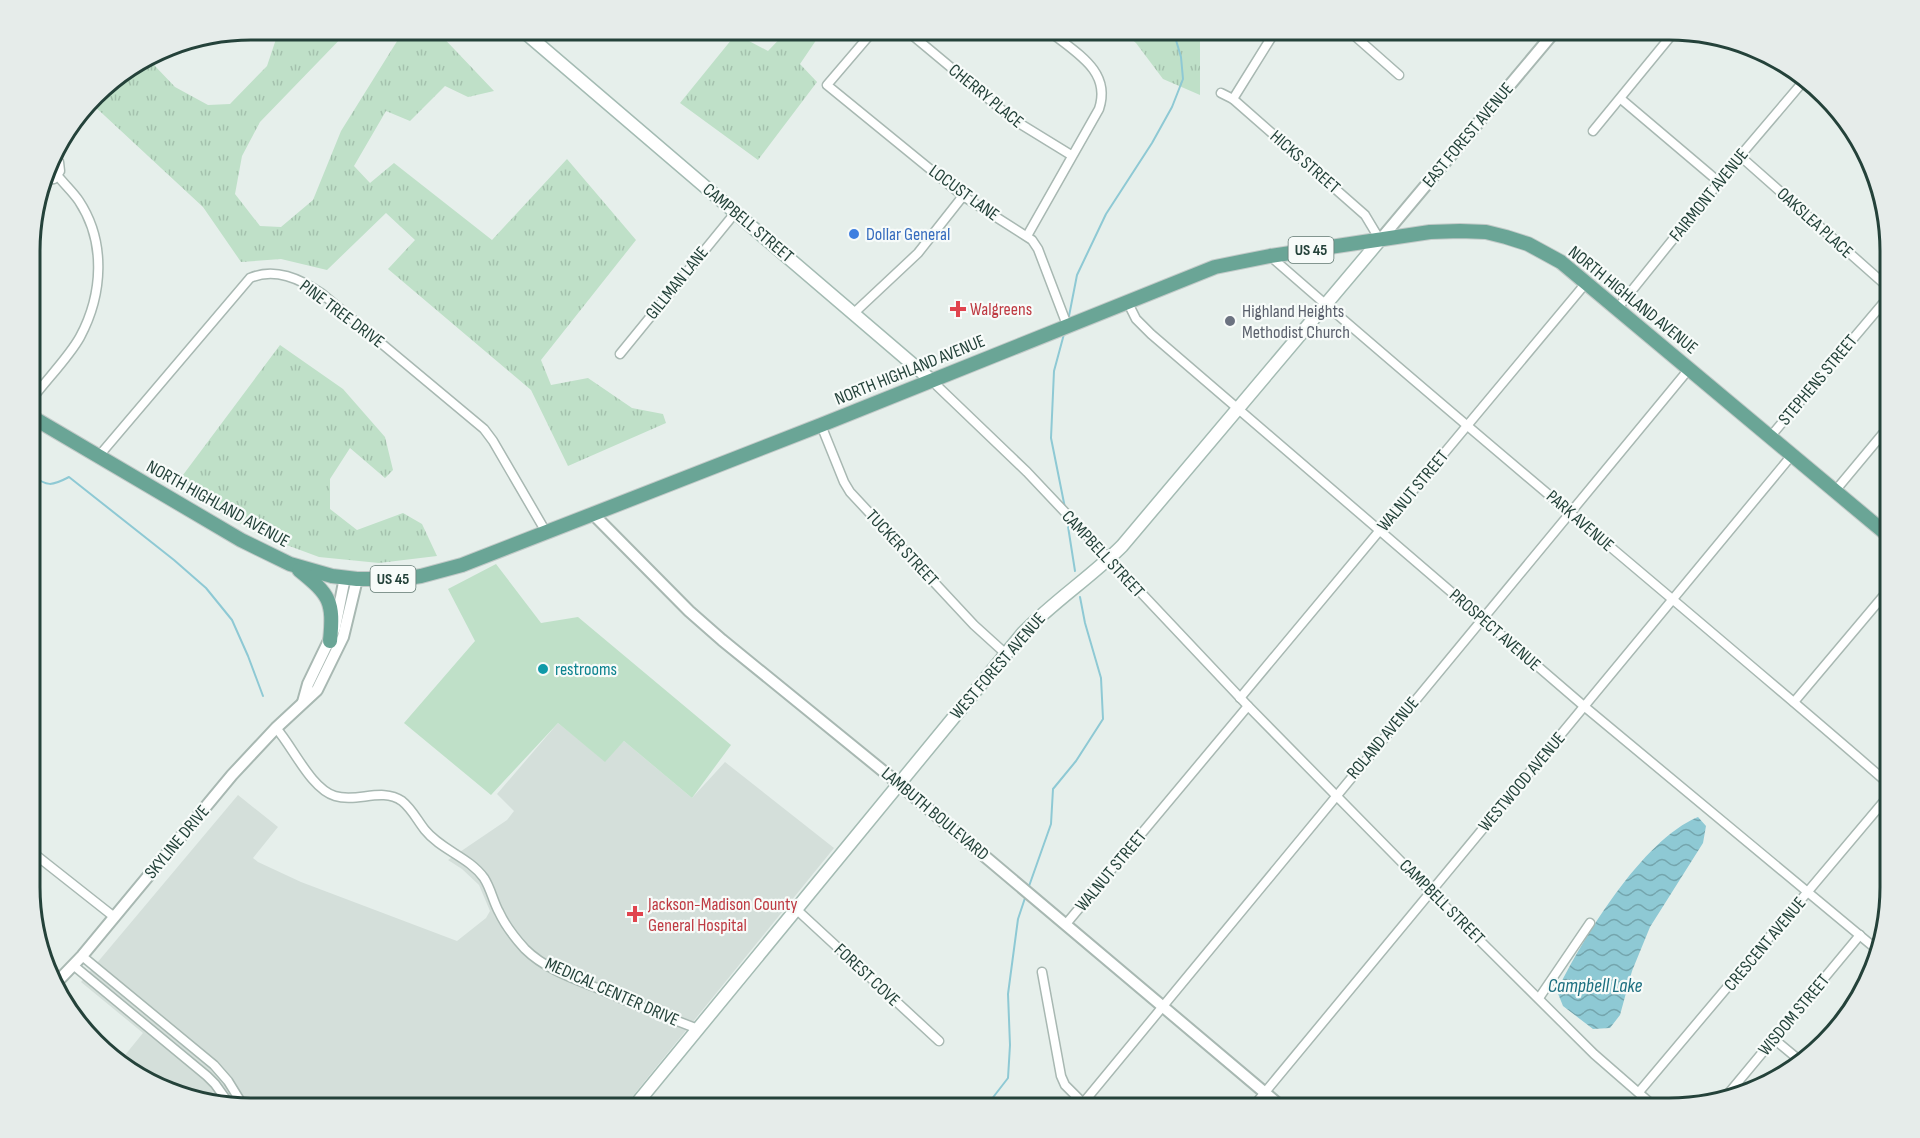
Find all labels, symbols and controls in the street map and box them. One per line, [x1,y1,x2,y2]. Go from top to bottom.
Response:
street label: CHERRY PLACE [944,59,1028,133]
street label: EAST FOREST AVENUE [1418,78,1518,192]
street label: HICKS STREET [1266,126,1344,198]
street label: FAIRMONT AVENUE [1665,144,1753,246]
street label: LOCUST LANE [925,160,1003,226]
street label: CAMPBELL STREET [698,179,798,267]
street label: OAKSLEA PLACE [1773,183,1857,263]
place label: Dollar General [866,224,950,245]
marker: Dollar General [847,227,861,241]
road number: US 45 [1288,237,1334,263]
street label: NORTH HIGHLAND AVENUE [1564,241,1702,359]
street label: GILLMAN LANE [641,242,713,324]
street label: PINE TREE DRIVE [296,275,388,353]
place label: Walgreens [970,299,1032,320]
place label: Highland Heights Methodist Church [1242,301,1350,343]
marker: Walgreens [951,302,965,316]
marker: Highland Heights Methodist Church [1223,314,1237,328]
street label: NORTH HIGHLAND AVENUE [832,330,988,410]
street label: STEPHENS STREET [1774,331,1862,429]
street label: WALNUT STREET [1373,446,1453,536]
street label: NORTH HIGHLAND AVENUE [143,456,293,552]
street label: PARK AVENUE [1542,486,1618,556]
street label: TUCKER STREET [861,505,943,591]
street label: CAMPBELL STREET [1057,506,1149,602]
road number: US 45 [370,566,416,592]
street label: PROSPECT AVENUE [1445,585,1545,675]
street label: WEST FOREST AVENUE [946,608,1050,724]
place label: restrooms [555,659,617,680]
marker: restrooms [536,662,550,676]
street label: ROLAND AVENUE [1343,693,1423,783]
street label: WESTWOOD AVENUE [1474,728,1570,836]
street label: LAMBUTH BOULEVARD [877,763,993,865]
street label: SKYLINE DRIVE [140,801,214,883]
street label: WALNUT STREET [1071,826,1151,916]
street label: CAMPBELL STREET [1395,855,1489,949]
street label: CRESCENT AVENUE [1720,893,1810,995]
place label: Jackson-Madison County General Hospital [647,894,798,936]
marker: Jackson-Madison County General Hospital [626,905,644,923]
street label: FOREST COVE [830,939,904,1011]
street label: MEDICAL CENTER DRIVE [542,953,682,1031]
street label: WISDOM STREET [1754,970,1834,1060]
water label: Campbell Lake [1548,974,1642,998]

